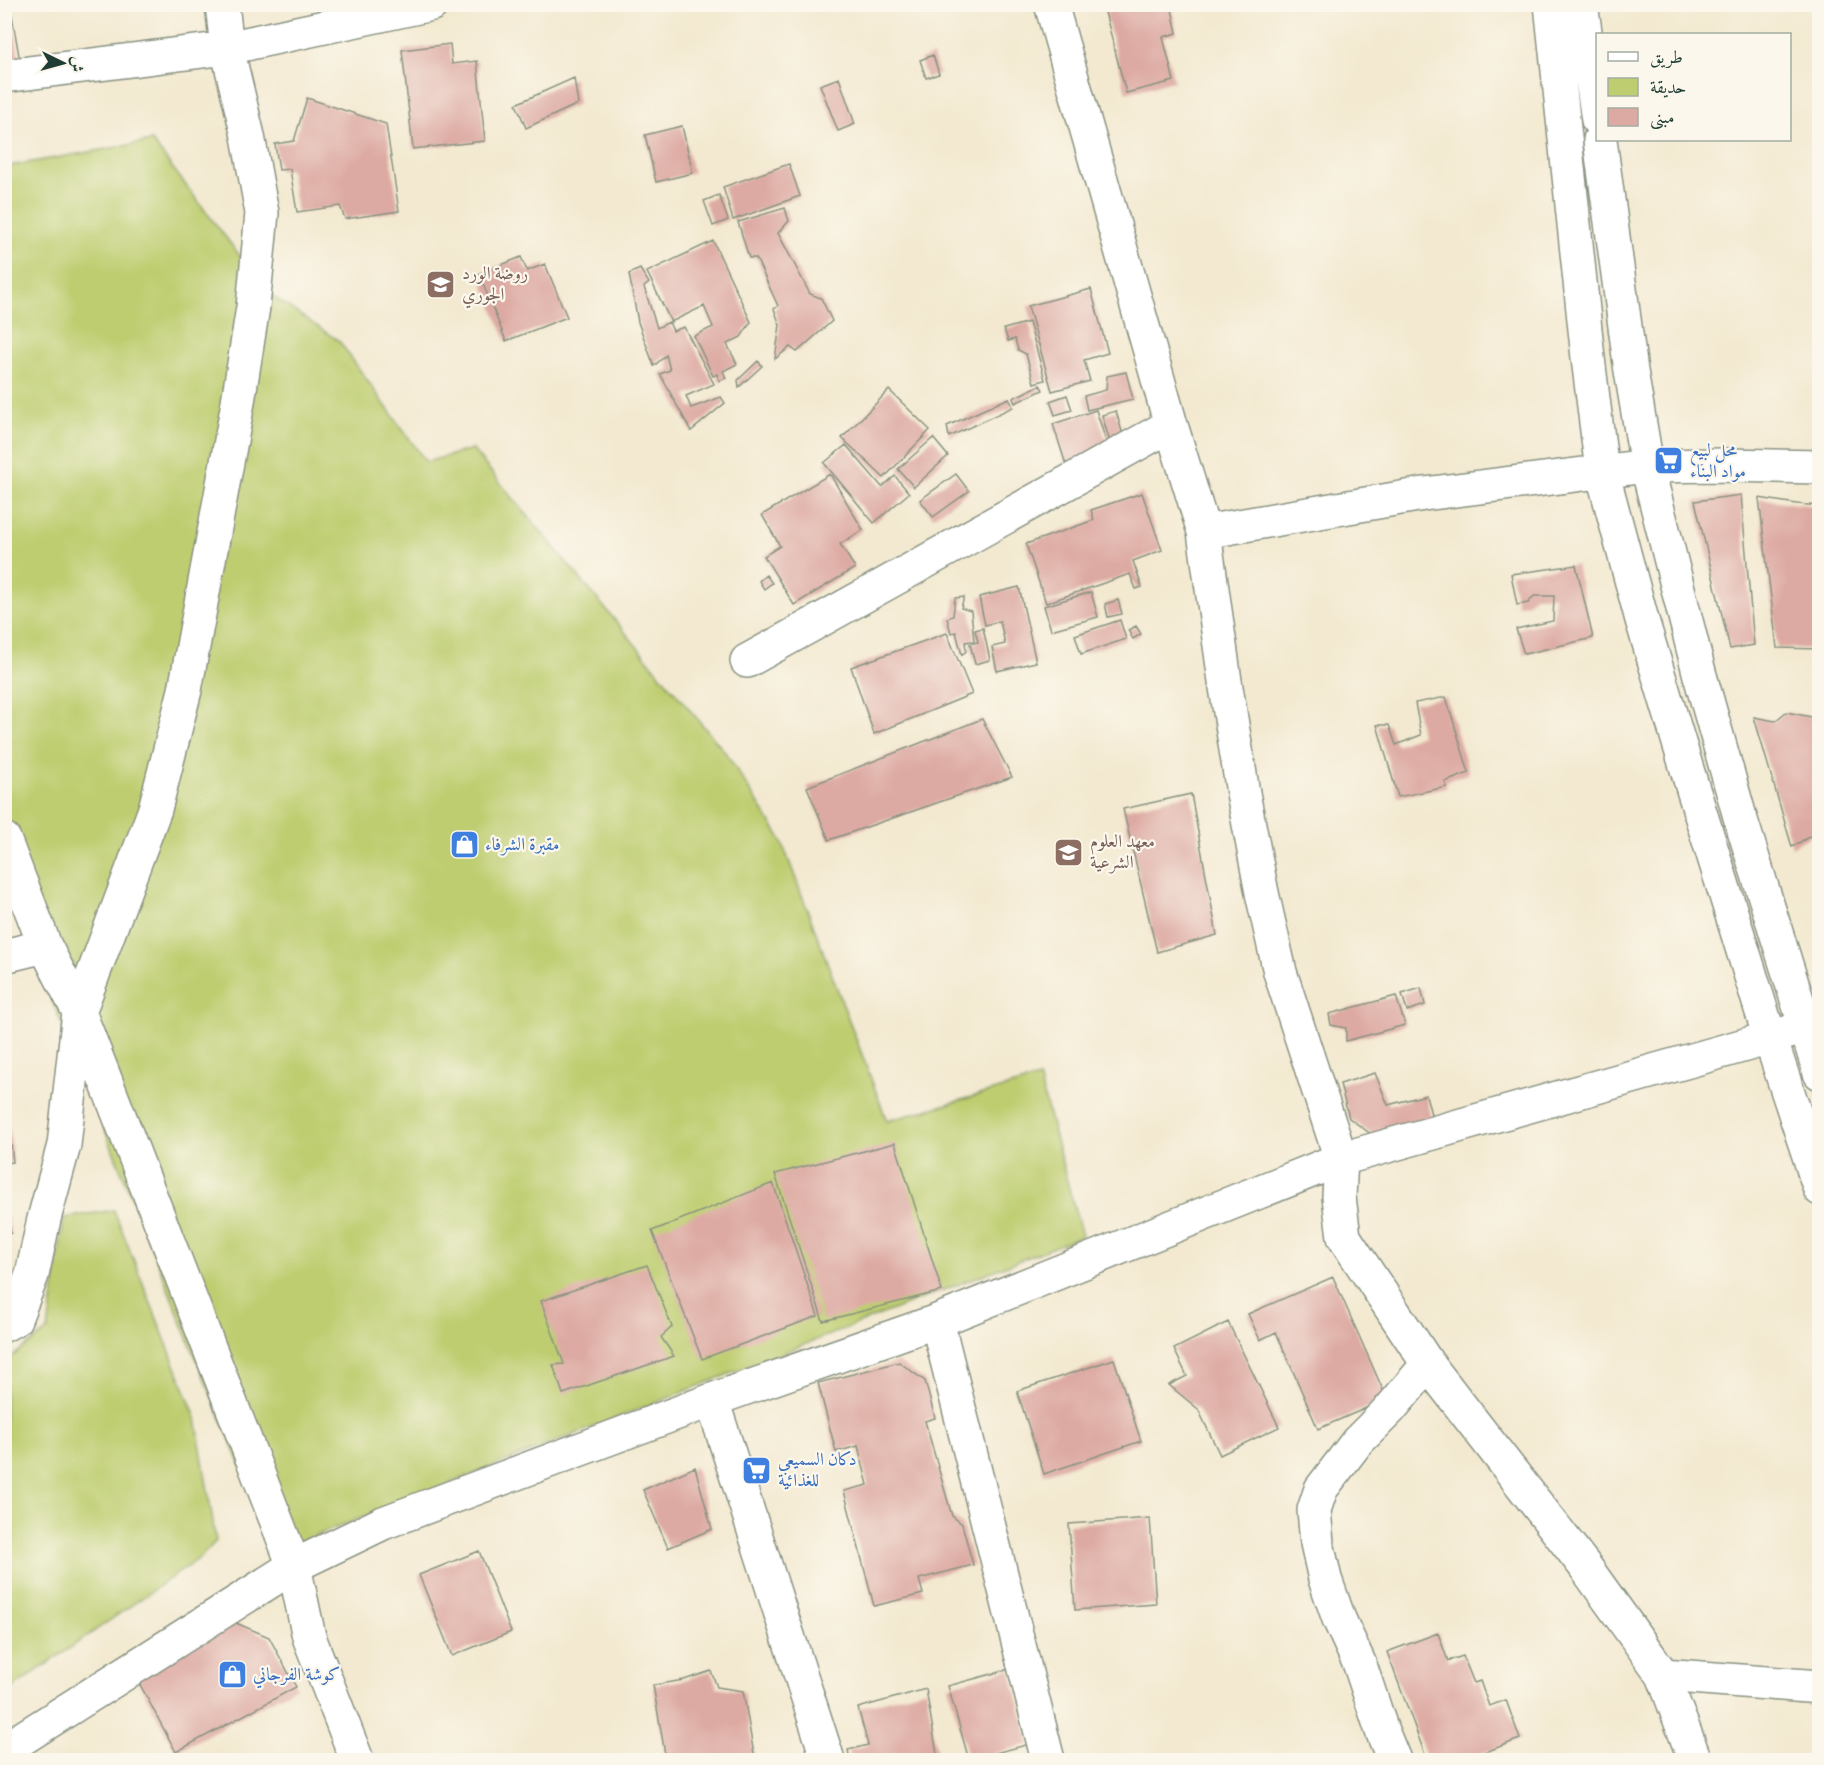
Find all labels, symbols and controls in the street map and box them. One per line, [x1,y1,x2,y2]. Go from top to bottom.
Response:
north arrow [33,33,93,93]
legend [1596,33,1791,141]
text: طريق [1650,47,1683,70]
text: ش [65,55,87,73]
text: حديقة [1650,77,1686,100]
text: مبنى [1650,107,1675,130]
place label: روضة الورد الجوري [462,263,528,309]
school or university icon: روضة الورد الجوري [425,268,457,300]
place label: محل لبيع مواد البناء [1690,440,1746,484]
supermarket icon: محل لبيع مواد البناء [1653,445,1685,477]
shop icon: مقبرة الشرفاء [448,829,480,861]
place label: معهد العلوم الشرعية [1090,831,1155,875]
place label: مقبرة الشرفاء [485,834,559,857]
school or university icon: معهد العلوم الشرعية [1053,836,1085,868]
place label: دكان السميعي للغذائية [778,1449,857,1493]
supermarket icon: دكان السميعي للغذائية [741,1454,773,1486]
shop icon: كوشة الفرجاني [216,1659,248,1691]
place label: كوشة الفرجاني [253,1664,340,1689]

